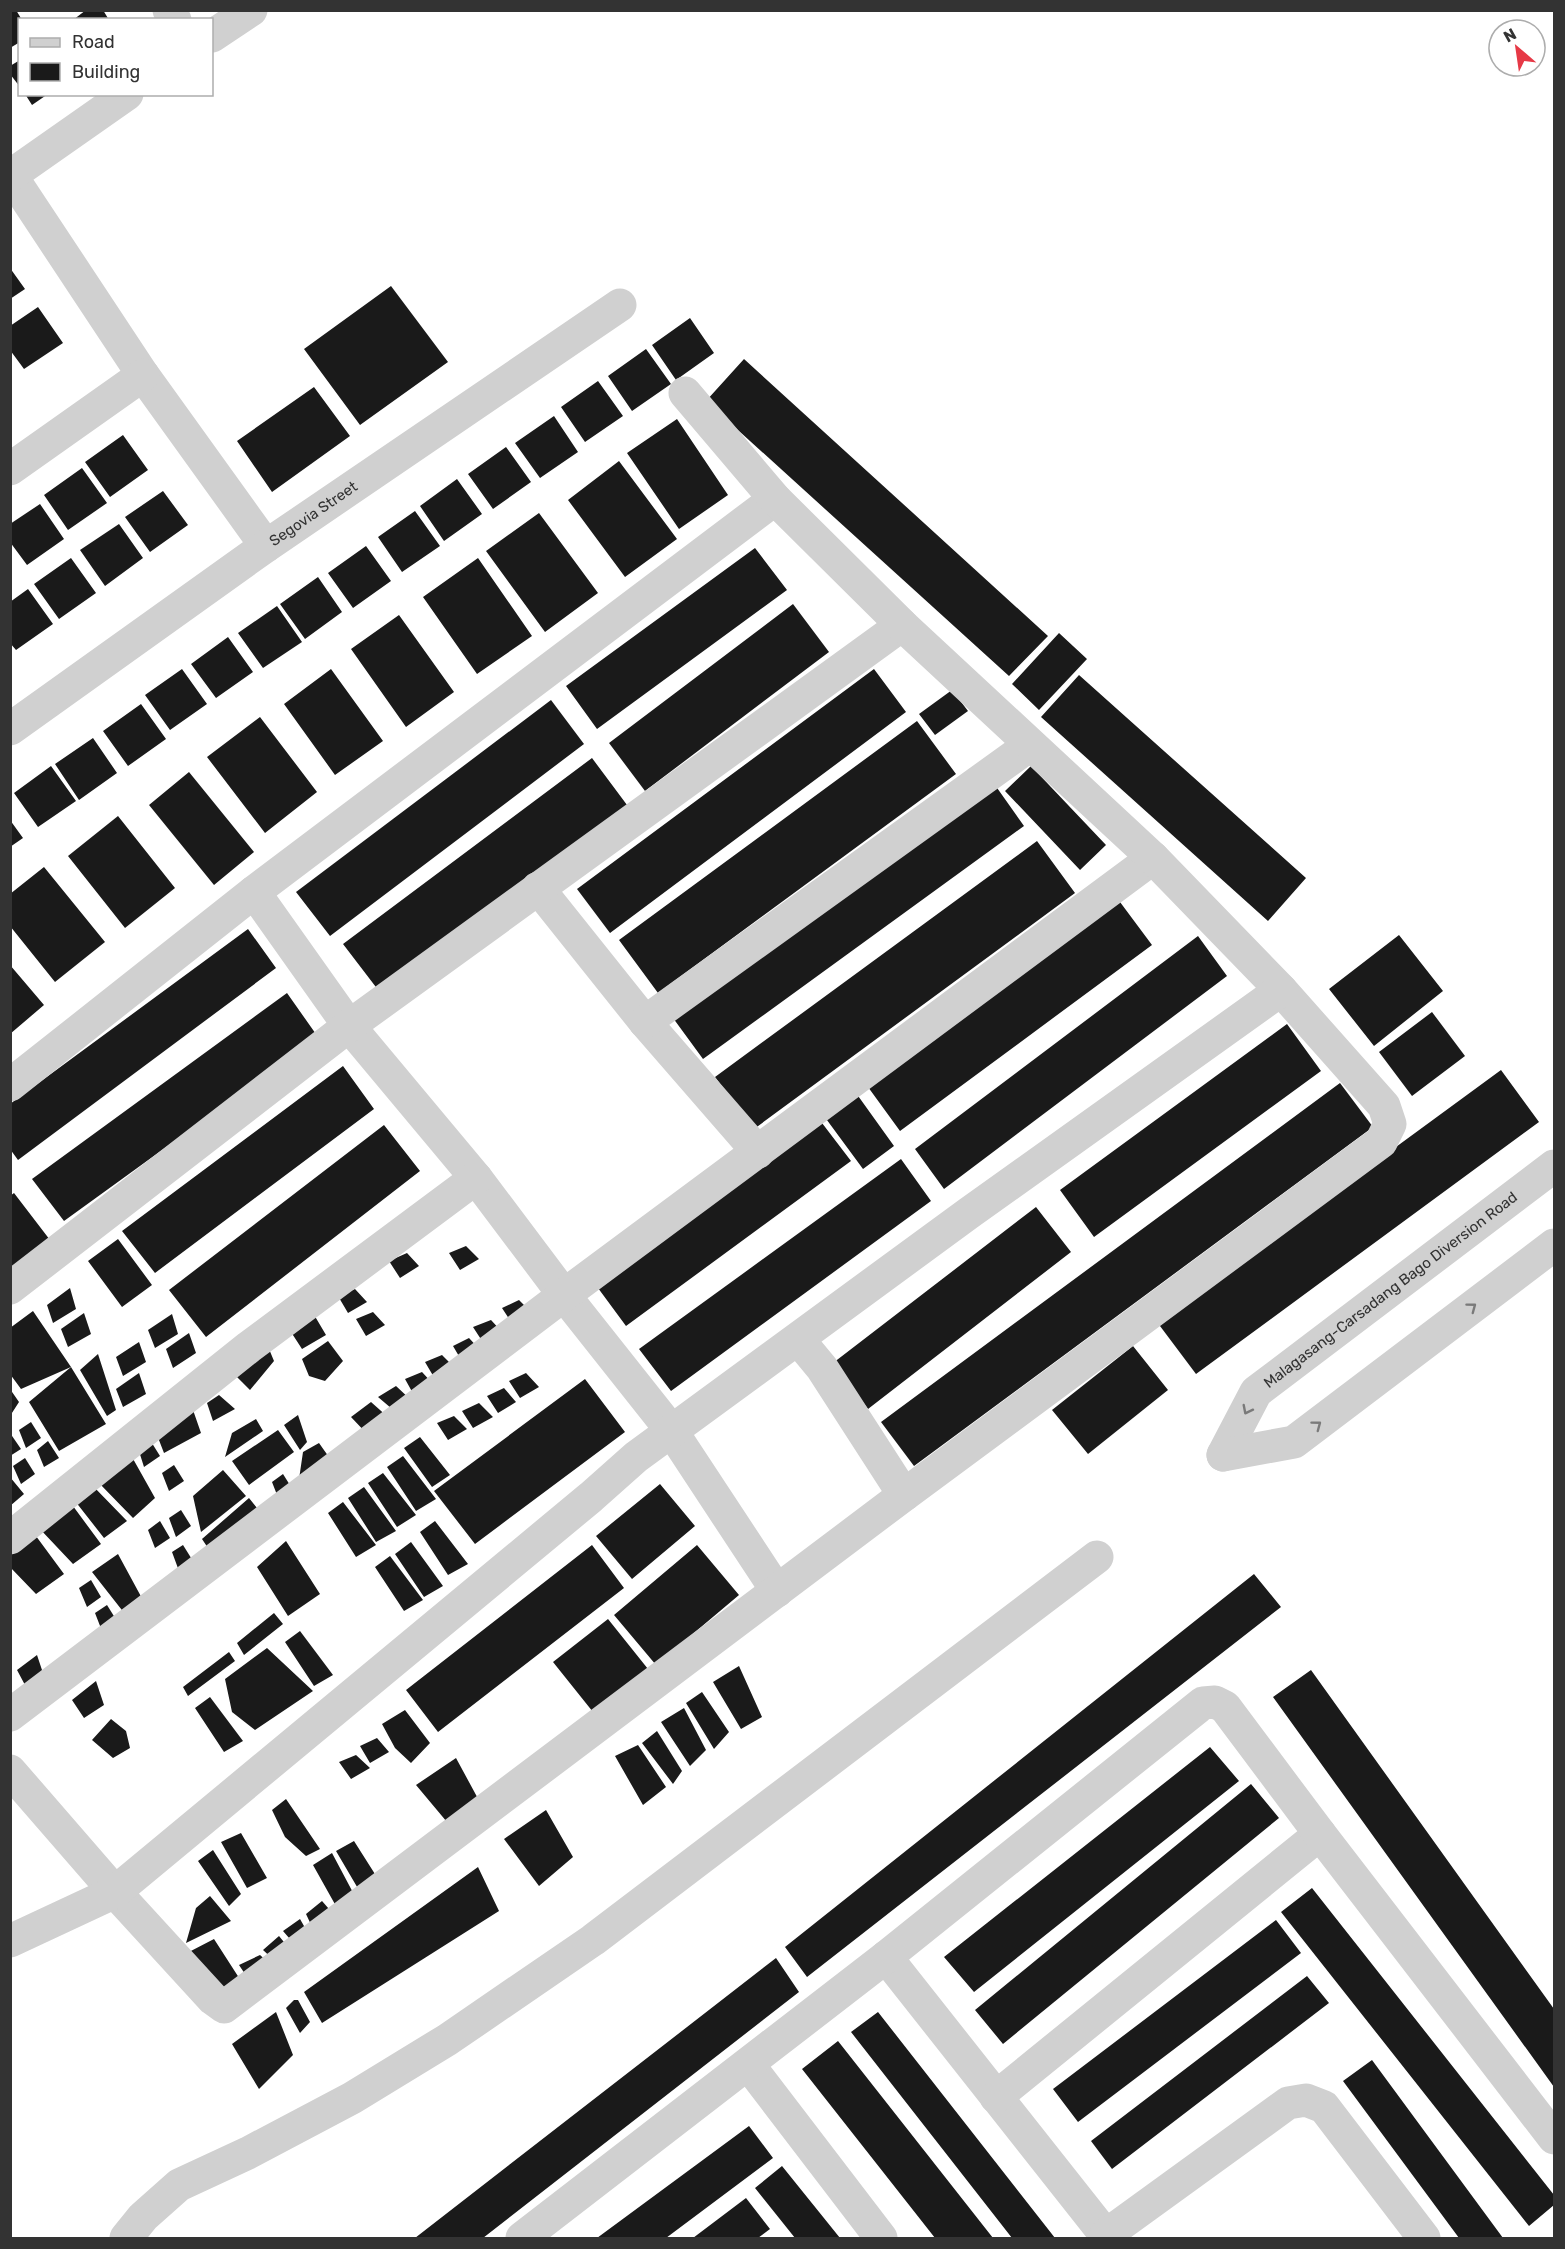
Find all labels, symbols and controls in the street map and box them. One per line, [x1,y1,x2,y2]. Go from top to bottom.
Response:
legend [18,18,213,96]
north arrow [1487,18,1547,78]
text: N [1500,24,1520,46]
text: Road [72,31,115,53]
text: Building [72,61,140,83]
street label: Segovia Street [266,477,361,550]
street label: Malagasang-Carsadang Bago Diversion Road [1260,1188,1521,1392]
one-way arrow [1466,1303,1477,1314]
one-way arrow [1243,1403,1254,1414]
one-way arrow [1310,1421,1321,1432]

